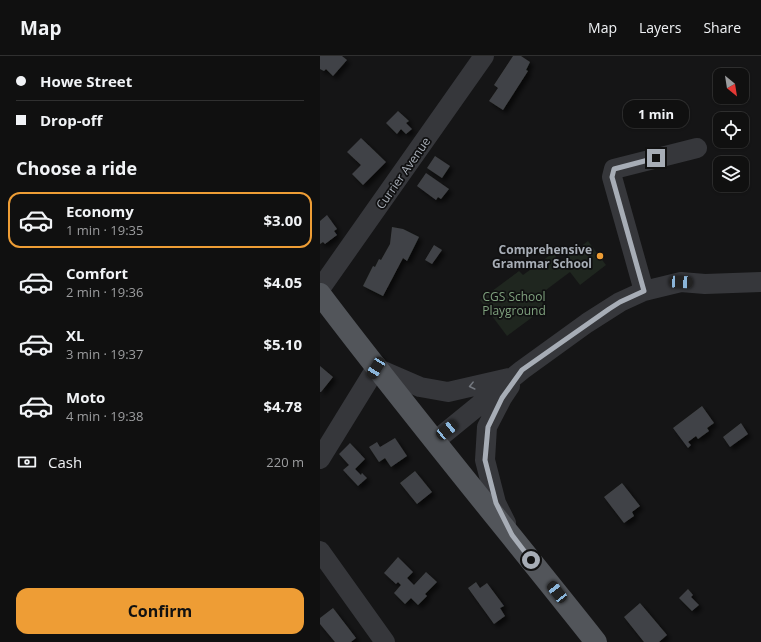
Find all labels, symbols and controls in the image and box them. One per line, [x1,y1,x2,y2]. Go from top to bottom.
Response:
text: Map [20,15,61,41]
text: Map [588,18,617,37]
text: Layers [639,18,681,37]
text: Share [703,18,741,37]
north arrow [713,68,749,104]
map controls [713,68,749,192]
text: Howe Street [40,71,132,91]
callout: 1 min [623,100,689,128]
text: 1 min [638,105,674,123]
text: Drop-off [40,110,102,130]
button: locate [713,112,749,148]
street label: Currier Avenue [372,133,434,212]
route end [647,149,665,167]
text: Choose a ride [16,156,137,180]
button: layers [713,156,749,192]
text: Economy [66,201,134,221]
icon: car [18,202,54,238]
text: $3.00 [263,210,302,230]
text: 1 min · 19:35 [66,221,143,239]
place label: Comprehensive Grammar School [492,241,592,272]
marker: Comprehensive Grammar School [595,251,605,261]
text: Comfort [66,263,128,283]
icon: car [18,264,54,300]
text: $4.05 [263,272,302,292]
car [669,275,693,289]
text: 2 min · 19:36 [66,283,143,301]
park label: CGS School Playground [482,288,546,319]
text: XL [66,325,84,345]
icon: car [18,326,54,362]
text: $5.10 [263,334,302,354]
text: 3 min · 19:37 [66,345,143,363]
car [365,355,387,381]
one-way arrow [469,382,475,390]
text: Moto [66,387,105,407]
icon: car [18,388,54,424]
text: $4.78 [263,396,302,416]
text: 4 min · 19:38 [66,407,143,425]
car [434,418,460,442]
icon: cash [16,451,38,473]
text: Cash [48,452,82,472]
text: 220 m [266,453,304,471]
route start [522,551,540,569]
car [545,579,569,605]
button: Confirm [16,588,304,634]

